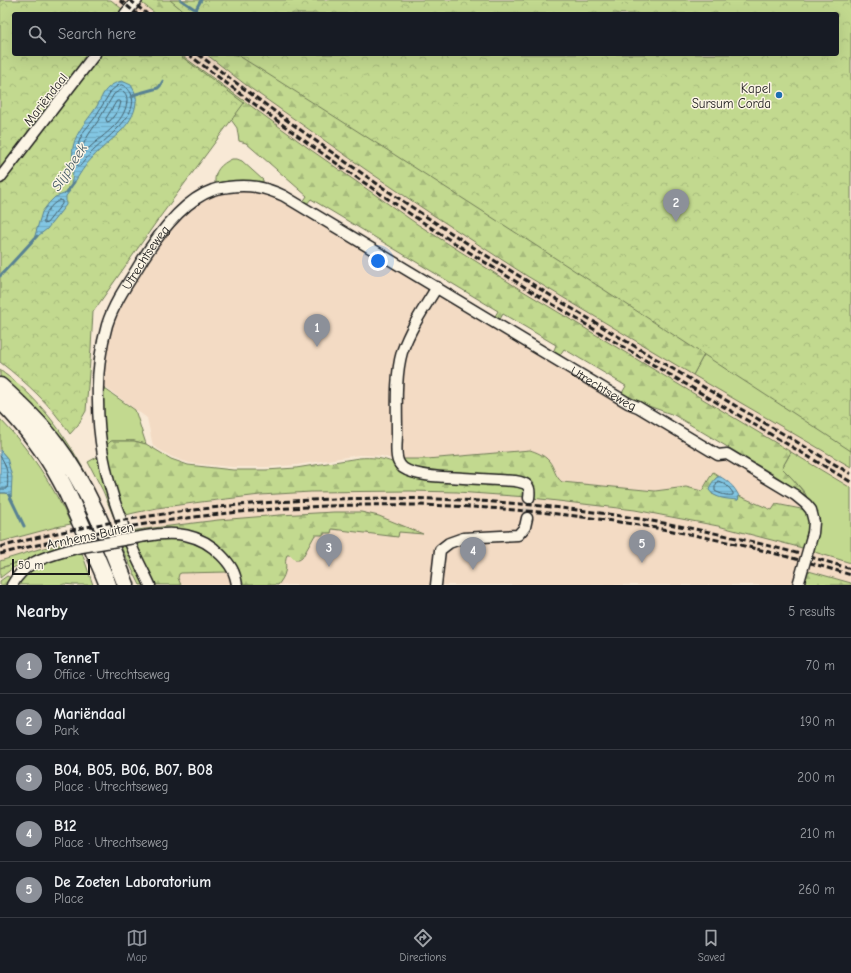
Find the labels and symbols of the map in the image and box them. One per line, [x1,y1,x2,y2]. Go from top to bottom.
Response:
street label: Mariëndaal [20,70,71,129]
place label: Kapel Sursum Corda [692,81,771,111]
marker: Kapel Sursum Corda [774,90,784,100]
water label: Slijpbeek [48,140,91,194]
pin: 2 [663,189,689,222]
street label: Utrechtseweg [119,222,172,292]
your location [368,251,388,271]
pin: 1 [304,314,330,347]
street label: Utrechtseweg [568,363,638,414]
street label: Arnhems Buiten [45,519,135,552]
pin: 5 [629,530,655,563]
pin: 3 [316,534,342,567]
pin: 4 [460,537,486,570]
scale bar [12,557,90,576]

